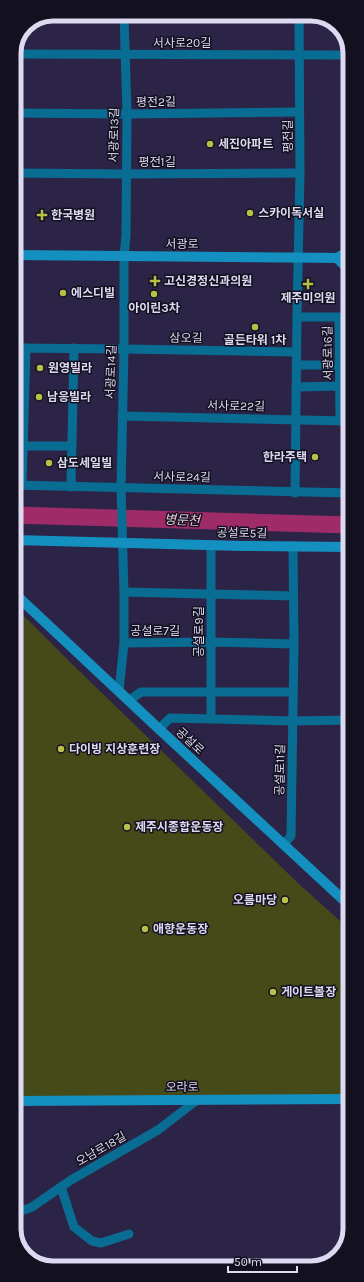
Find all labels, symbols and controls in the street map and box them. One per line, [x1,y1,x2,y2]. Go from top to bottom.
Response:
street label: 서사로20길 [153,36,211,50]
street label: 평전2길 [136,95,176,109]
street label: 서광로13길 [107,107,121,163]
street label: 평전길 [281,119,295,153]
place label: 세진아파트 [218,137,273,151]
marker: 세진아파트 [205,139,215,149]
street label: 평전1길 [138,155,176,169]
place label: 스카이독서실 [258,206,324,220]
place label: 한국병원 [51,208,95,222]
marker: 스카이독서실 [245,208,255,218]
marker: 한국병원 [36,209,48,221]
street label: 서광로 [165,237,199,251]
place label: 고신경정신과의원 [164,274,252,288]
marker: 고신경정신과의원 [149,275,161,287]
marker: 제주미의원 [302,278,314,290]
place label: 에스디빌 [71,286,115,300]
marker: 에스디빌 [58,288,68,298]
marker: 아이린3차 [149,289,159,299]
place label: 제주미의원 [280,291,336,305]
place label: 아이린3차 [128,301,180,315]
marker: 골든타워 1차 [250,322,260,332]
street label: 서광로16길 [321,325,335,381]
street label: 삼오길 [169,331,203,345]
place label: 골든타워 1차 [224,333,286,347]
street label: 서광로14길 [103,344,119,400]
place label: 원영빌라 [48,361,92,375]
marker: 원영빌라 [35,363,45,373]
place label: 남응빌라 [47,390,91,404]
marker: 남응빌라 [34,392,44,402]
street label: 서사로22길 [207,398,265,414]
place label: 한라주택 [263,450,307,464]
marker: 한라주택 [310,452,320,462]
place label: 삼도세일빌 [57,456,112,470]
marker: 삼도세일빌 [44,458,54,468]
street label: 서사로24길 [153,469,211,485]
water label: 병문천 [164,512,201,528]
street label: 공설로5길 [216,526,268,540]
street label: 공설로9길 [192,606,206,658]
street label: 공설로7길 [130,624,180,638]
street label: 공설로 [173,725,207,757]
place label: 다이빙 지상훈련장 [69,742,160,756]
marker: 다이빙 지상훈련장 [56,744,66,754]
street label: 공설로11길 [273,744,287,796]
place label: 제주시종합운동장 [135,820,223,834]
marker: 제주시종합운동장 [122,822,132,832]
place label: 오름마당 [233,893,277,907]
marker: 오름마당 [280,895,290,905]
place label: 애향운동장 [153,922,208,936]
marker: 애향운동장 [140,924,150,934]
place label: 게이트볼장 [281,985,336,999]
marker: 게이트볼장 [268,987,278,997]
street label: 오라로 [165,1080,199,1094]
street label: 오남로18길 [73,1129,129,1169]
scale bar [228,1248,297,1274]
text: 50 m [234,1255,262,1269]

